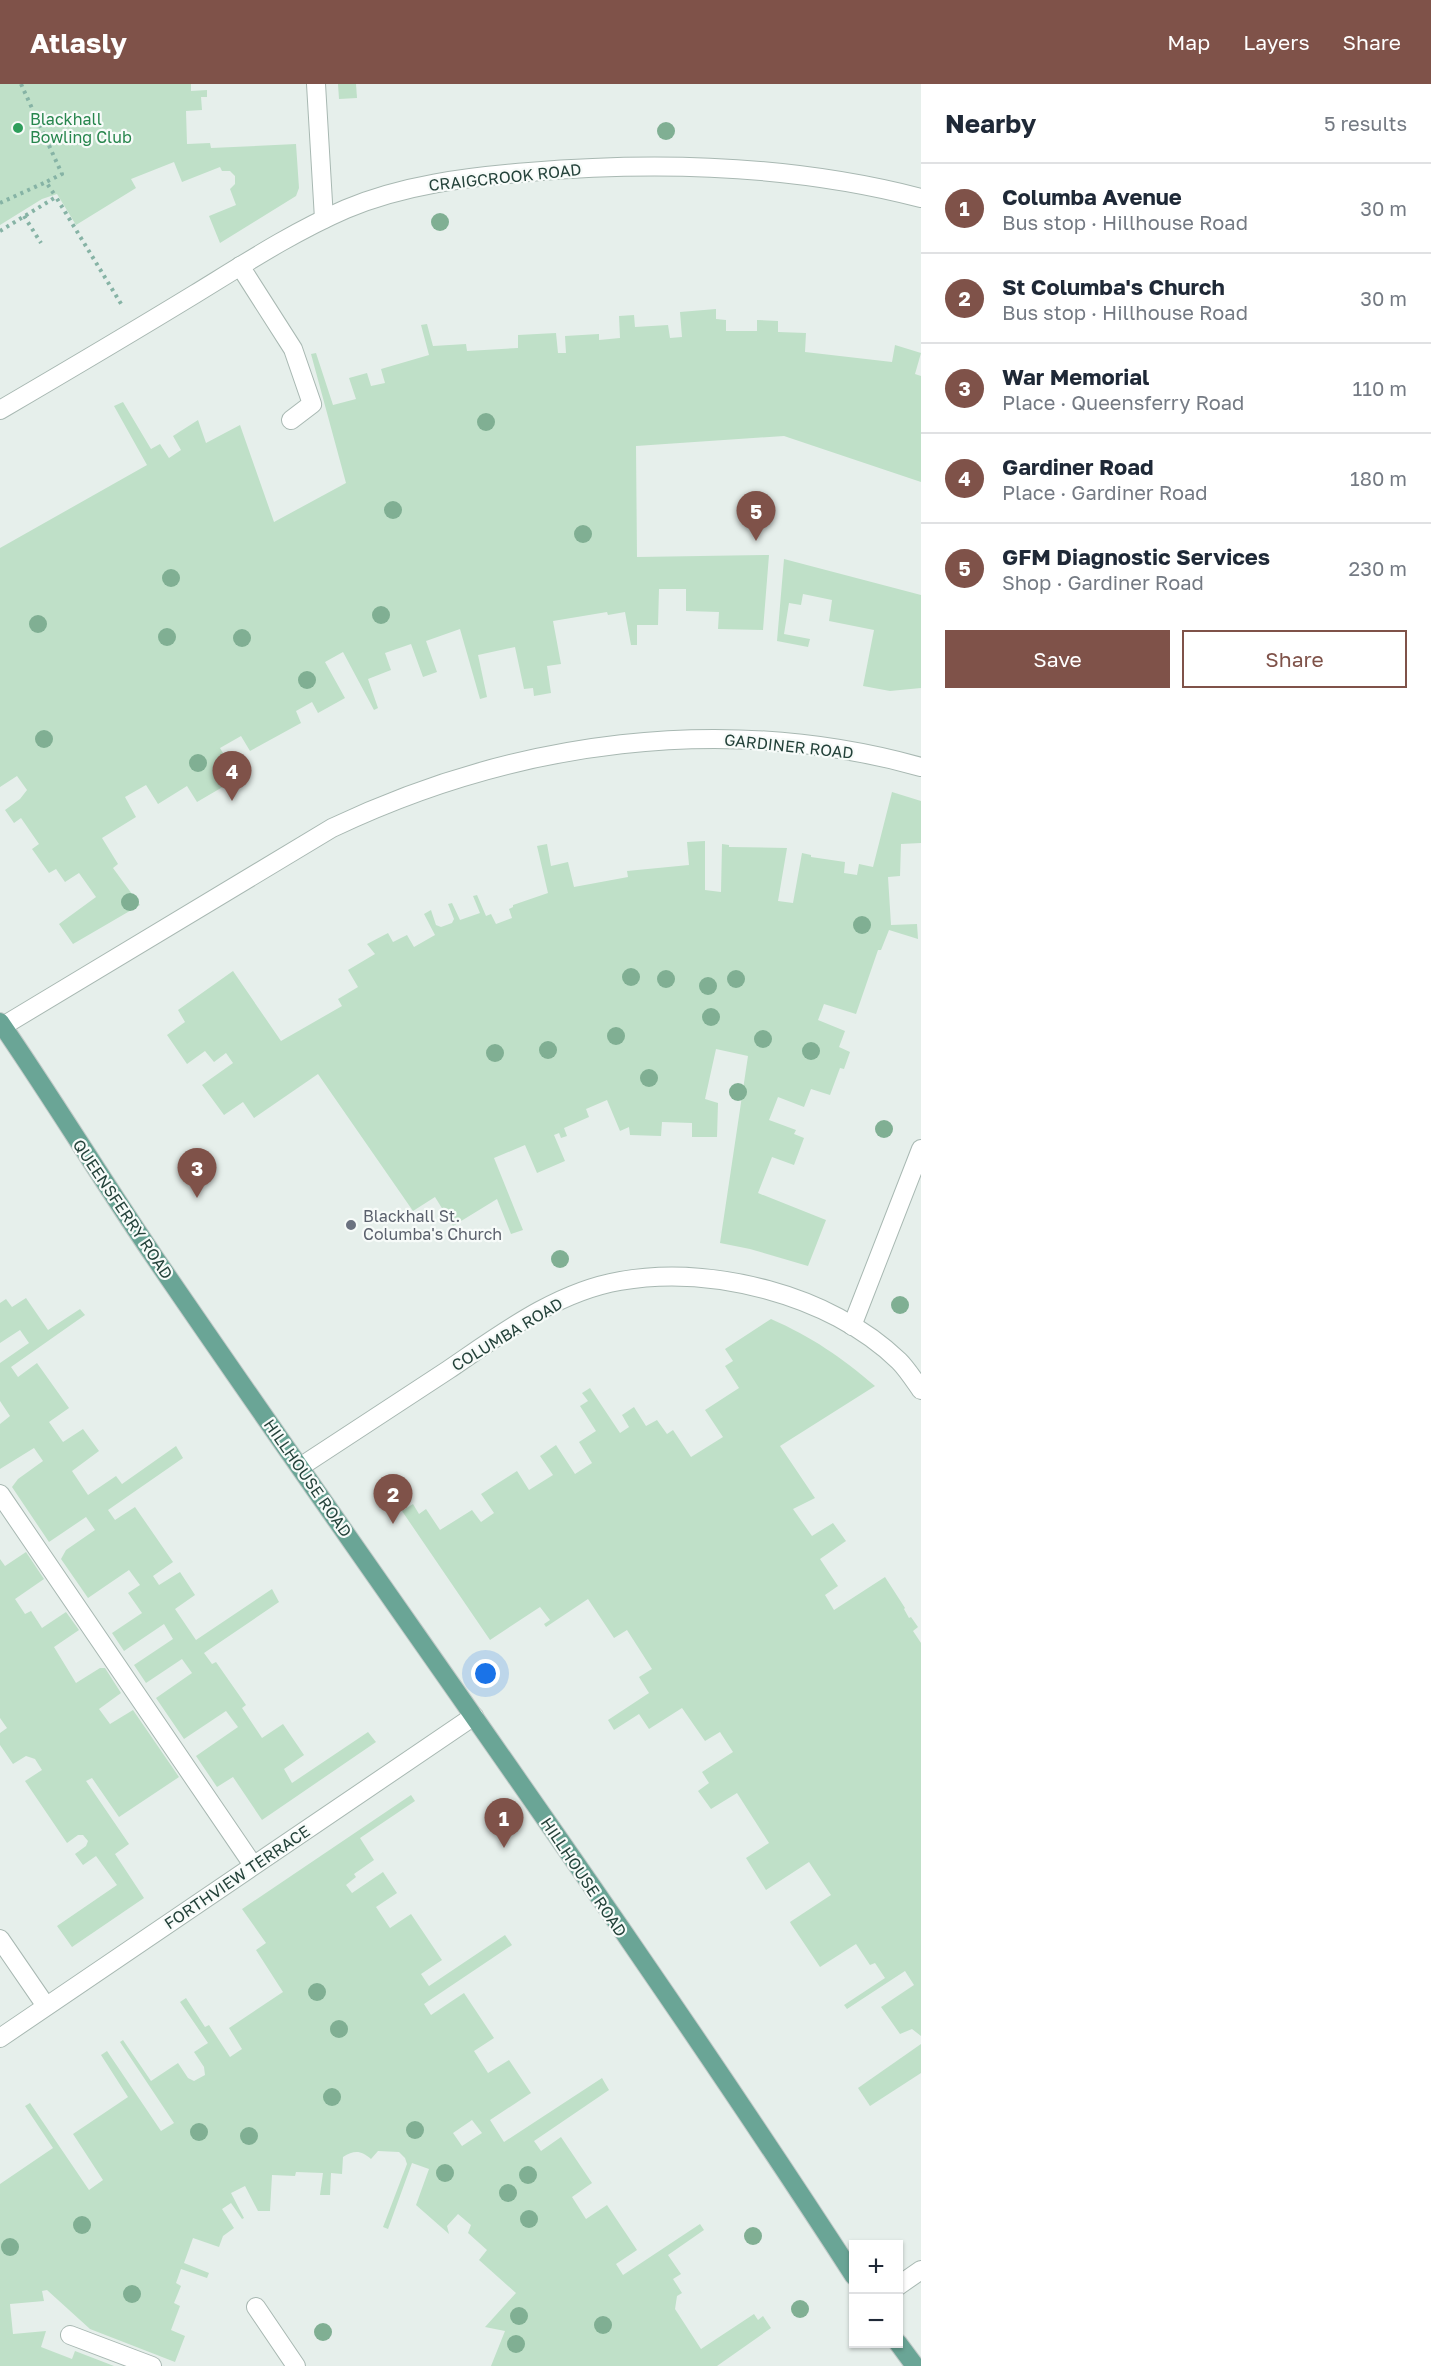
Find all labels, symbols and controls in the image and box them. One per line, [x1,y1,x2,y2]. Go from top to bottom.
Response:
text: Atlasly [30,26,127,59]
text: Map [1167,29,1210,55]
text: Layers [1243,29,1310,55]
text: Share [1343,29,1401,55]
text: Nearby [945,108,1036,139]
place label: Blackhall Bowling Club [30,109,132,147]
text: 5 results [1324,111,1407,135]
marker: Blackhall Bowling Club [11,121,25,135]
street label: CRAIGCROOK ROAD [428,159,582,195]
text: Columba Avenue [1002,183,1182,210]
text: 1 [959,196,970,220]
text: 30 m [1360,196,1407,220]
text: Bus stop · Hillhouse Road [1002,210,1248,234]
text: St Columba's Church [1002,273,1225,300]
text: 2 [958,286,971,310]
text: 30 m [1360,286,1407,310]
text: Bus stop · Hillhouse Road [1002,300,1248,324]
text: War Memorial [1002,363,1150,390]
text: 3 [958,376,971,400]
text: 110 m [1353,376,1407,400]
text: Place · Queensferry Road [1002,390,1244,414]
text: Gardiner Road [1002,453,1154,480]
text: 4 [958,466,971,490]
text: 180 m [1350,466,1407,490]
text: Place · Gardiner Road [1002,480,1208,504]
pin: 5 [736,492,776,541]
text: GFM Diagnostic Services [1002,543,1270,570]
text: 5 [958,556,971,580]
text: 230 m [1349,556,1407,580]
text: Shop · Gardiner Road [1002,570,1204,594]
button: Save [945,630,1170,688]
button: Share [1182,630,1407,688]
street label: GARDINER ROAD [723,729,855,763]
pin: 4 [212,752,252,801]
street label: QUEENSFERRY ROAD [69,1135,177,1283]
pin: 3 [178,1148,216,1198]
place label: Blackhall St. Columba's Church [363,1206,502,1244]
marker: Blackhall St. Columba's Church [344,1218,358,1232]
street label: COLUMBA ROAD [448,1293,566,1375]
street label: HILLHOUSE ROAD [260,1415,356,1541]
pin: 2 [374,1474,412,1524]
your location [471,1659,500,1688]
pin: 1 [484,1798,524,1848]
street label: HILLHOUSE ROAD [537,1814,631,1940]
street label: FORTHVIEW TERRACE [160,1821,314,1933]
map controls [849,2240,903,2348]
button: + [849,2240,903,2294]
button: − [849,2294,903,2348]

